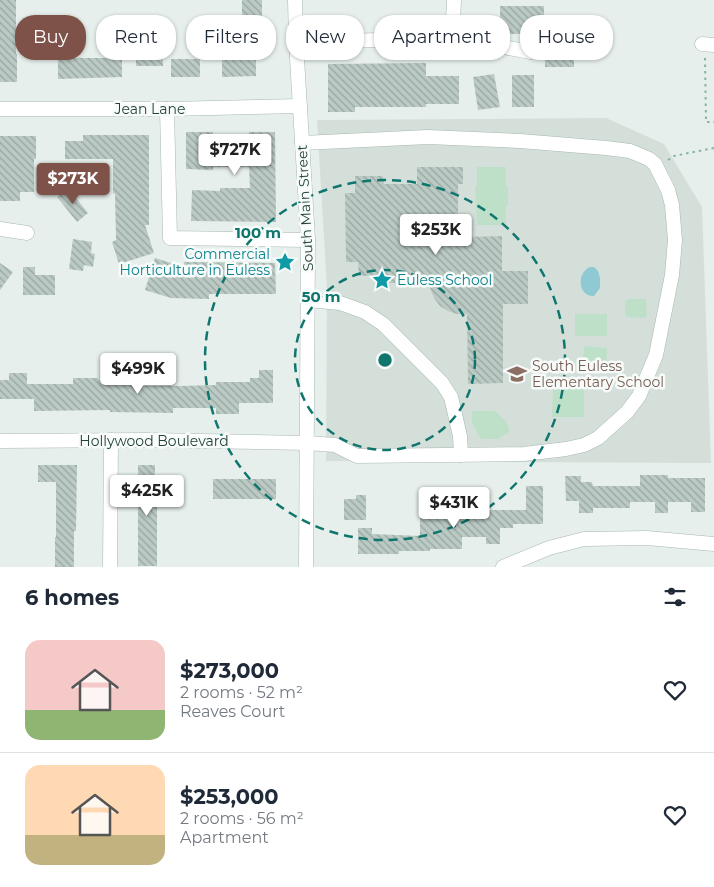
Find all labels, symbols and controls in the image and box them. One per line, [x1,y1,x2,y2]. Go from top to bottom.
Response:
chip: Buy [15,15,86,60]
chip: Rent [96,15,176,60]
chip: Filters [186,15,276,60]
chip: New [286,15,364,60]
chip: Apartment [374,15,510,60]
chip: House [520,15,613,60]
street label: Jean Lane [113,100,186,118]
pin: $727K [200,134,270,176]
text: $727K [209,140,261,159]
street label: South Main Street [293,144,317,272]
pin: $273K [38,162,108,205]
text: $273K [48,169,98,188]
pin: $253K [401,214,471,256]
text: $253K [411,220,461,239]
text: 100 m [235,223,281,242]
place label: Commercial Horticulture in Euless [120,245,270,279]
place icon: Commercial Horticulture in Euless [274,251,296,273]
place icon: Euless School [371,269,393,291]
place label: Euless School [397,271,492,289]
text: 50 m [301,287,341,306]
centre of rings [376,351,394,369]
pin: $499K [103,352,173,395]
place label: South Euless Elementary School [532,357,664,391]
text: $499K [111,359,165,378]
school or university icon: South Euless Elementary School [506,363,528,385]
street label: Hollywood Boulevard [79,432,229,450]
pin: $425K [112,474,182,517]
text: $425K [121,481,173,500]
pin: $431K [419,486,489,529]
text: $431K [430,493,478,512]
icon: filters [661,583,689,611]
text: 6 homes [25,585,119,610]
text: $273,000 [180,658,279,683]
icon: home [65,660,125,720]
icon: heart [661,676,689,704]
text: 2 rooms · 52 m² [180,683,303,702]
text: Reaves Court [180,702,285,721]
text: $253,000 [180,784,279,809]
icon: home [65,785,125,845]
icon: heart [661,801,689,829]
text: 2 rooms · 56 m² [180,809,304,828]
text: Apartment [180,828,269,847]

